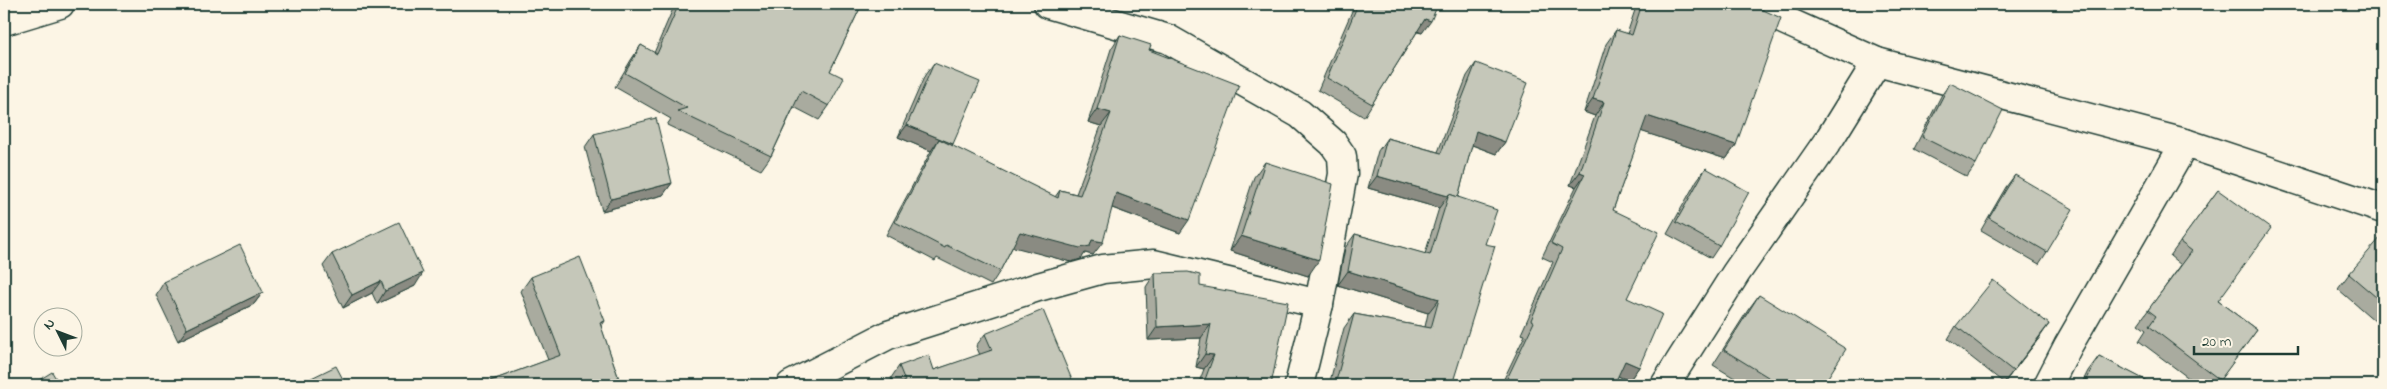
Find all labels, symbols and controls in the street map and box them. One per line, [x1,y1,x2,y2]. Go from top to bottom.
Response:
north arrow [32,306,82,356]
text: N [38,314,60,335]
scale bar [2194,324,2298,356]
text: 20 m [2202,331,2232,353]

